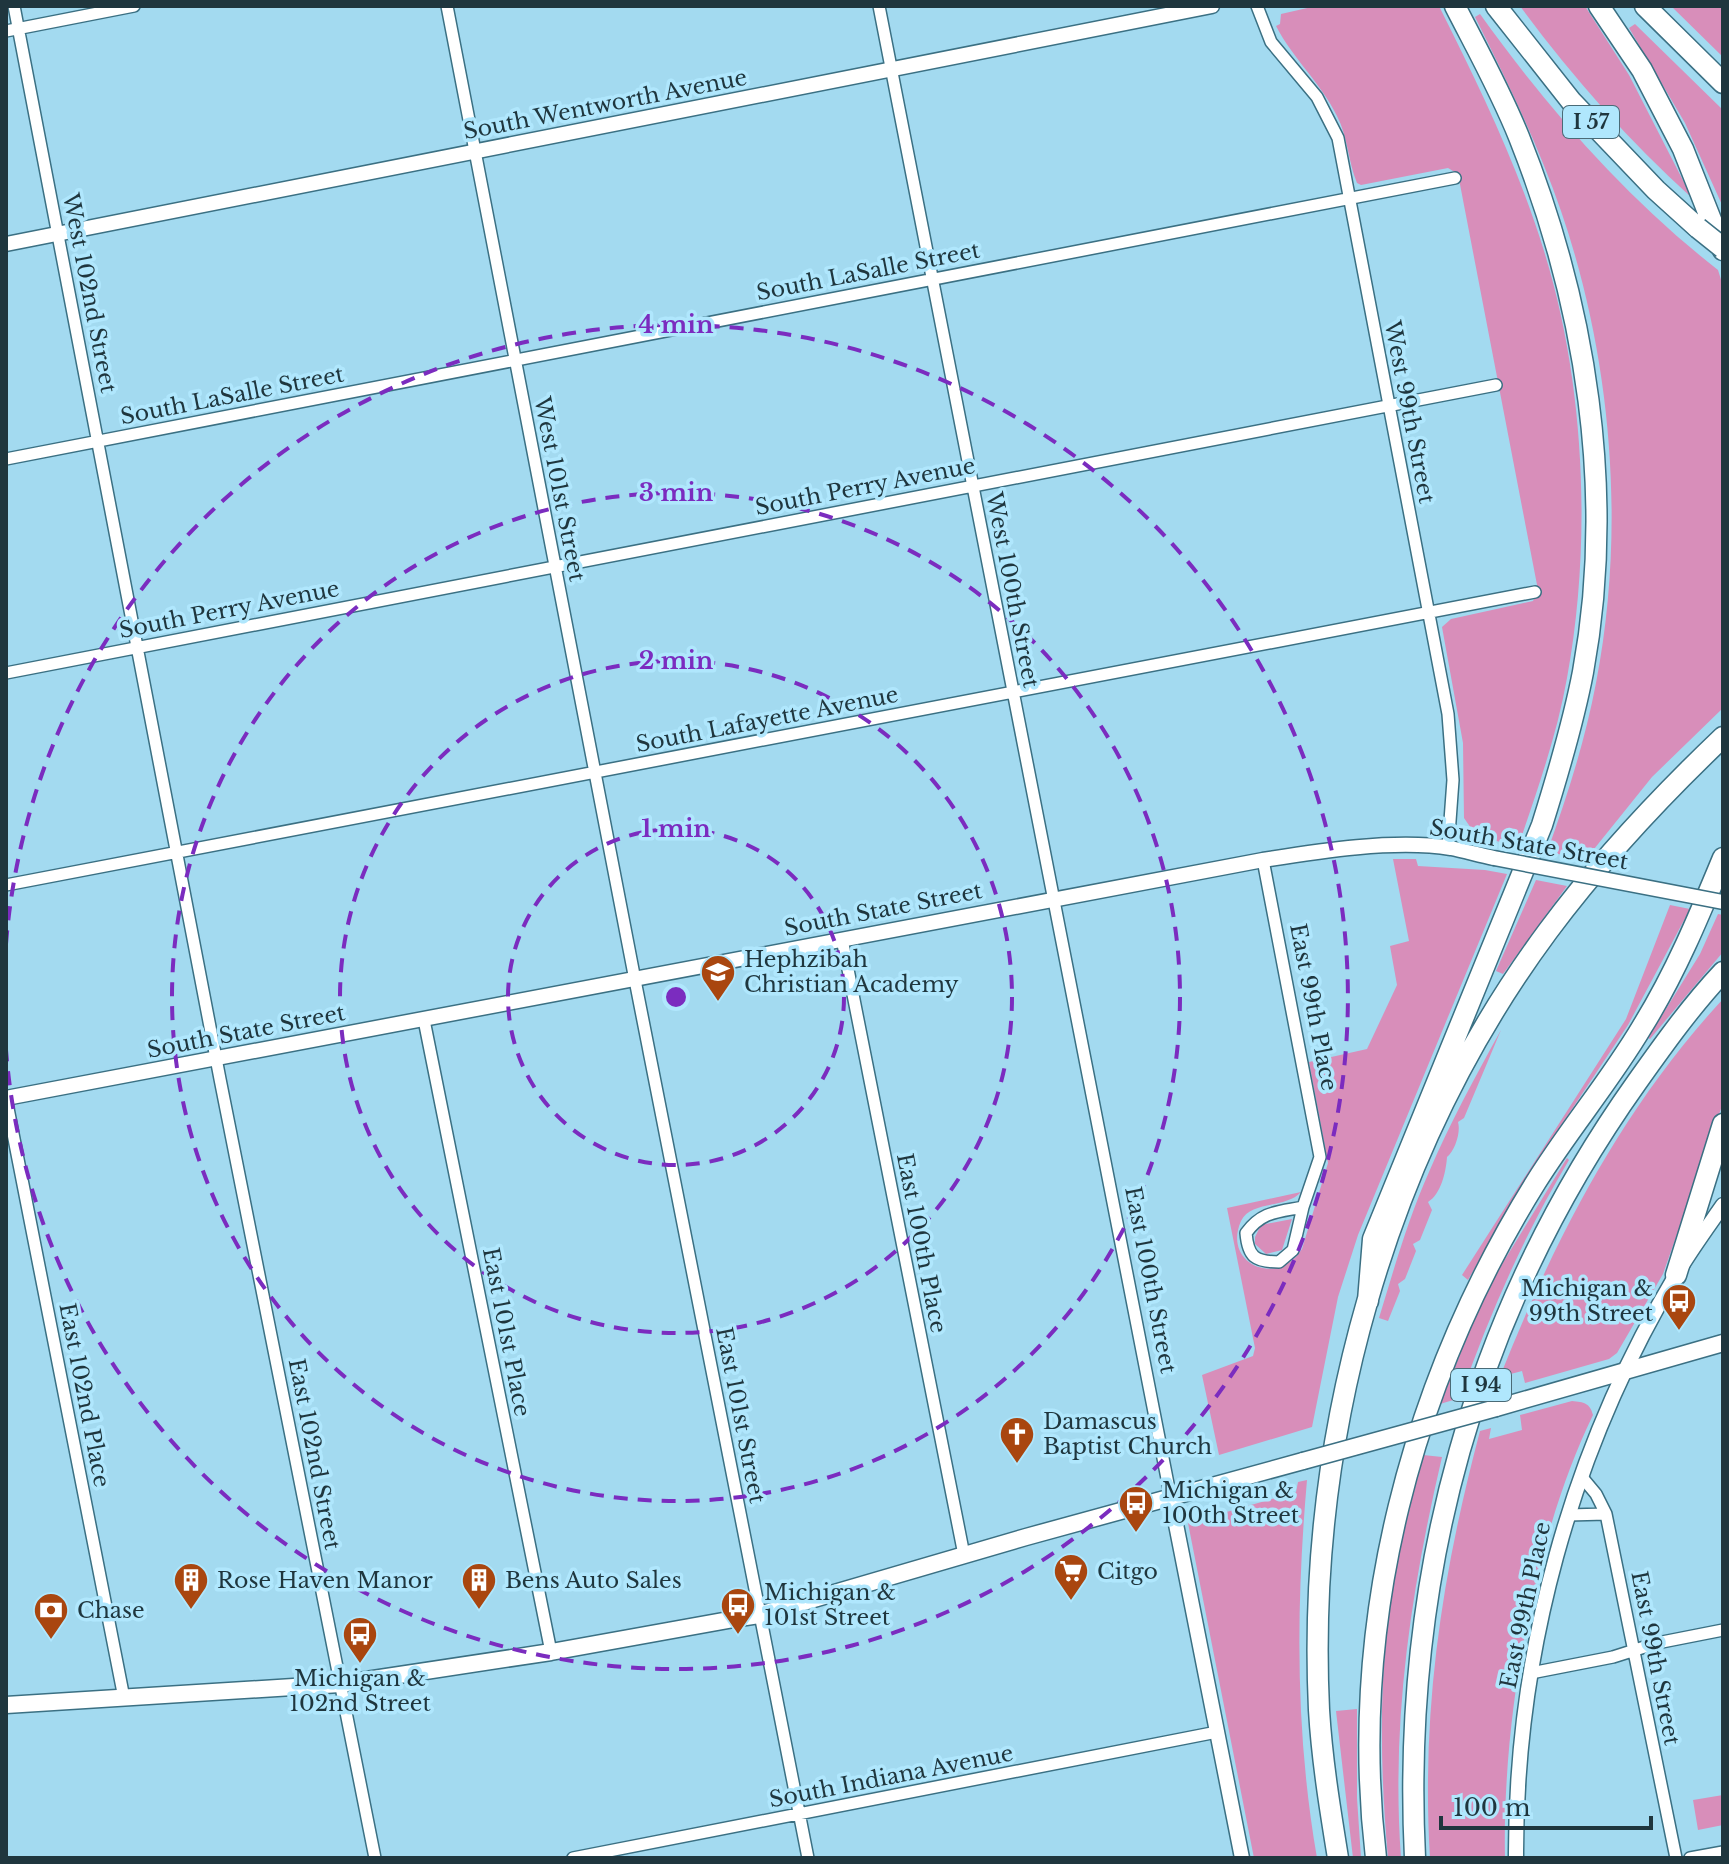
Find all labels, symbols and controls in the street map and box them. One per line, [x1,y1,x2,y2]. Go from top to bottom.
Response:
street label: South Wentworth Avenue [461,64,749,145]
road number: I 57 [1563,106,1619,138]
street label: West 102nd Street [57,190,122,396]
street label: South LaSalle Street [754,236,983,306]
text: 4 min [639,310,714,339]
street label: West 99th Street [1378,317,1441,506]
street label: South LaSalle Street [118,360,347,430]
street label: West 101st Street [528,393,591,584]
street label: South Perry Avenue [753,452,977,521]
text: 3 min [639,478,714,507]
street label: West 100th Street [980,489,1045,691]
street label: South Perry Avenue [117,575,341,644]
text: 2 min [639,646,714,675]
street label: South Lafayette Avenue [634,681,901,758]
text: 1 min [641,814,711,843]
street label: South State Street [1428,814,1631,875]
street label: South State Street [782,877,985,942]
street label: East 99th Place [1284,921,1343,1093]
place label: Hephzibah Christian Academy [744,946,959,998]
school or university icon: Hephzibah Christian Academy [699,953,737,1003]
centre of rings [662,983,690,1011]
street label: South State Street [145,999,348,1064]
street label: East 100th Place [891,1151,952,1335]
street label: East 100th Street [1119,1184,1182,1377]
street label: East 101st Place [477,1245,536,1419]
place label: Michigan & 99th Street [1521,1275,1654,1327]
bus stop icon: Michigan & 99th Street [1660,1282,1698,1332]
street label: East 102nd Place [53,1301,116,1489]
street label: East 101st Street [710,1325,771,1506]
street label: East 102nd Street [283,1356,346,1553]
road number: I 94 [1451,1369,1511,1401]
place label: Damascus Baptist Church [1043,1408,1212,1460]
church icon: Damascus Baptist Church [998,1415,1036,1465]
place label: Michigan & 100th Street [1162,1477,1300,1529]
bus stop icon: Michigan & 100th Street [1117,1484,1155,1534]
street label: East 99th Place [1495,1519,1556,1691]
supermarket icon: Citgo [1052,1552,1090,1602]
place label: Citgo [1097,1558,1158,1585]
building icon: Rose Haven Manor [172,1561,210,1611]
building icon: Bens Auto Sales [460,1561,498,1611]
place label: Rose Haven Manor [217,1567,433,1594]
place label: Bens Auto Sales [505,1567,682,1594]
street label: East 99th Street [1625,1569,1686,1748]
place label: Michigan & 101st Street [764,1579,896,1631]
bus stop icon: Michigan & 101st Street [719,1586,757,1636]
bank icon: Chase [32,1591,70,1641]
place label: Chase [77,1597,145,1624]
bus stop icon: Michigan & 102nd Street [341,1615,379,1665]
place label: Michigan & 102nd Street [289,1665,431,1717]
street label: South Indiana Avenue [767,1740,1016,1813]
scale bar [1441,1780,1651,1830]
text: 100 m [1453,1793,1531,1822]

